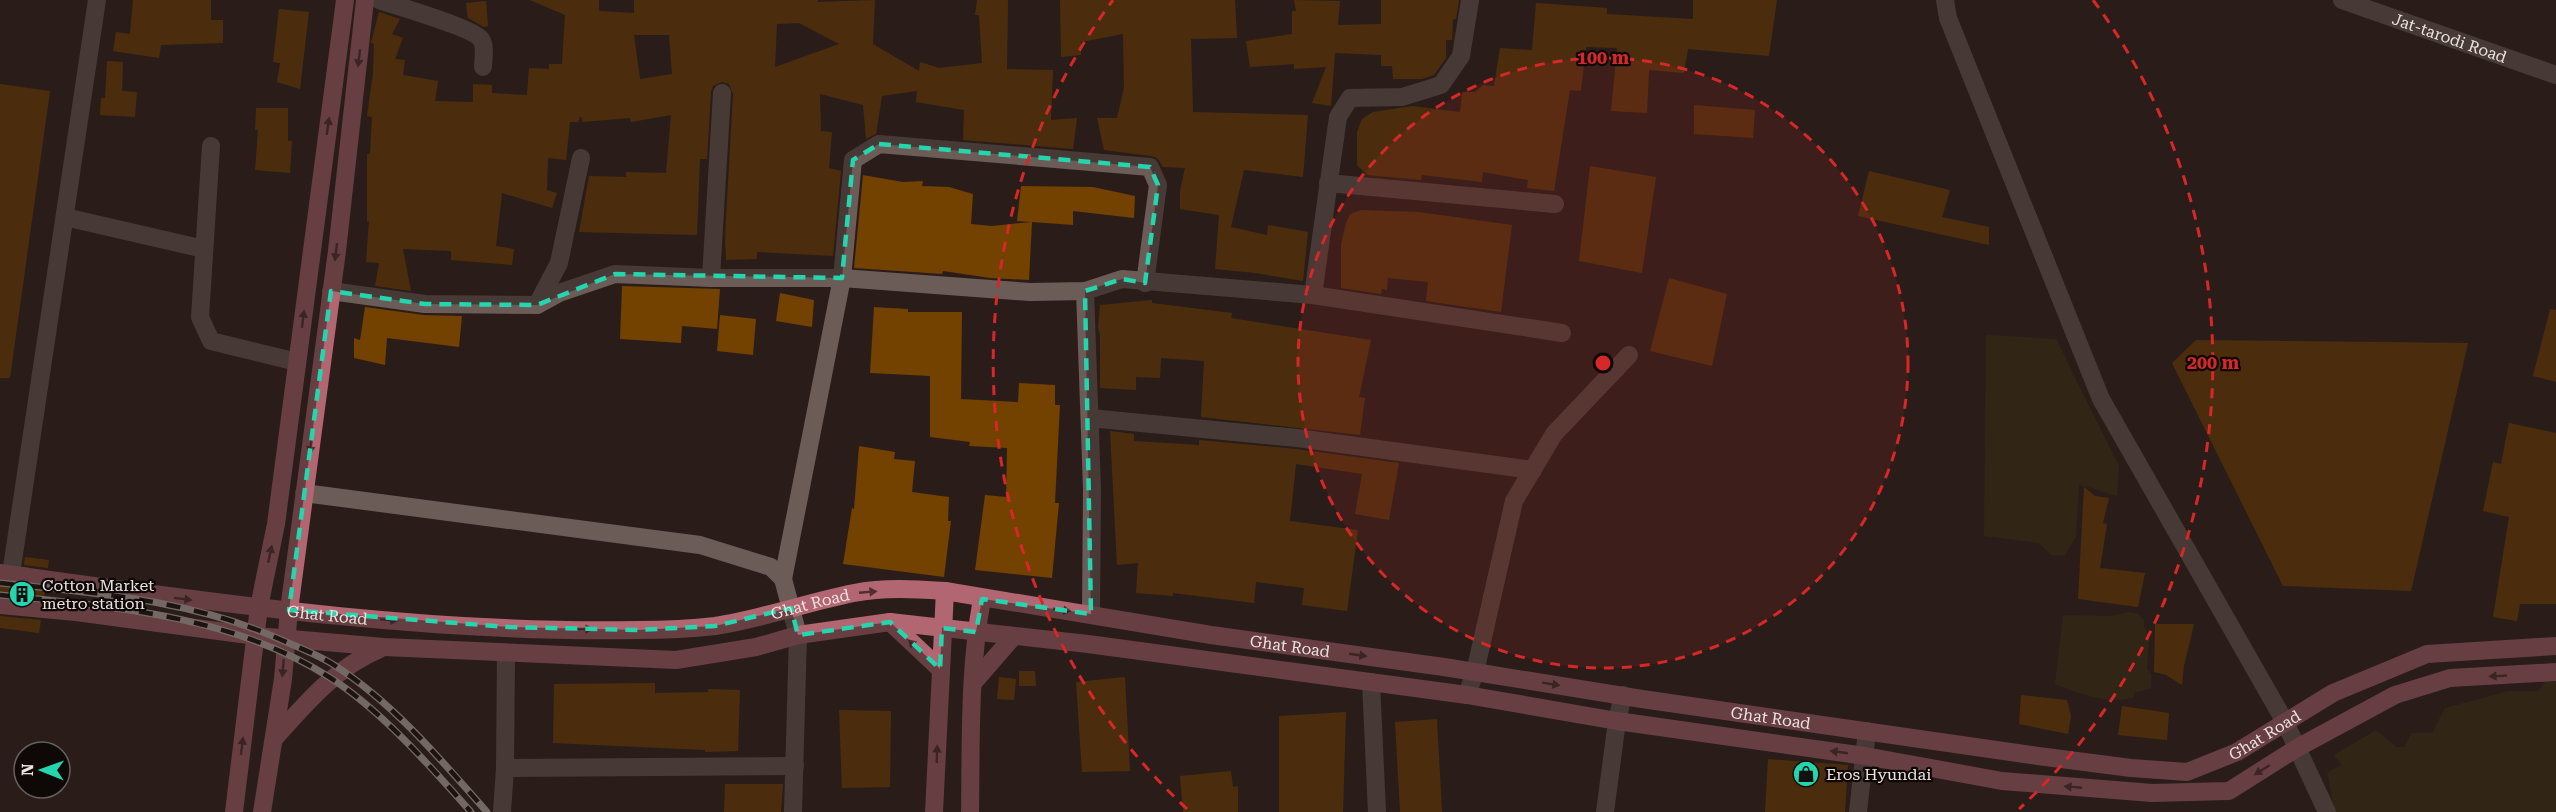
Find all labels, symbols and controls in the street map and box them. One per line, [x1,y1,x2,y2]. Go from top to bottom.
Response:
street label: Jat-tarodi Road [2390,9,2509,67]
text: 100 m [1577,47,1630,68]
one-way arrow [354,49,364,68]
one-way arrow [323,116,332,135]
one-way arrow [332,242,341,261]
one-way arrow [298,309,307,328]
text: 200 m [2187,352,2240,373]
centre of rings [1593,353,1613,373]
one-way arrow [306,436,315,455]
one-way arrow [266,544,275,563]
place label: Cotton Market metro station [42,576,154,613]
building icon: Cotton Market metro station [7,579,37,609]
street label: Ghat Road [769,585,851,624]
one-way arrow [859,587,878,596]
one-way arrow [173,594,192,603]
street label: Ghat Road [286,602,368,629]
one-way arrow [1052,606,1071,615]
one-way arrow [379,615,398,624]
one-way arrow [574,624,593,634]
street label: Ghat Road [1249,631,1331,661]
one-way arrow [908,639,922,653]
one-way arrow [1349,651,1368,660]
one-way arrow [279,659,288,678]
one-way arrow [2488,671,2507,680]
one-way arrow [1542,680,1561,689]
street label: Ghat Road [1729,703,1812,733]
street label: Ghat Road [2226,706,2304,764]
one-way arrow [237,737,247,756]
north arrow [12,740,72,800]
one-way arrow [932,744,941,763]
one-way arrow [1829,748,1848,757]
shop icon: Eros Hyundai [1791,759,1821,789]
text: N [18,763,37,776]
place label: Eros Hyundai [1826,765,1931,784]
one-way arrow [2254,765,2270,776]
one-way arrow [2064,782,2083,792]

